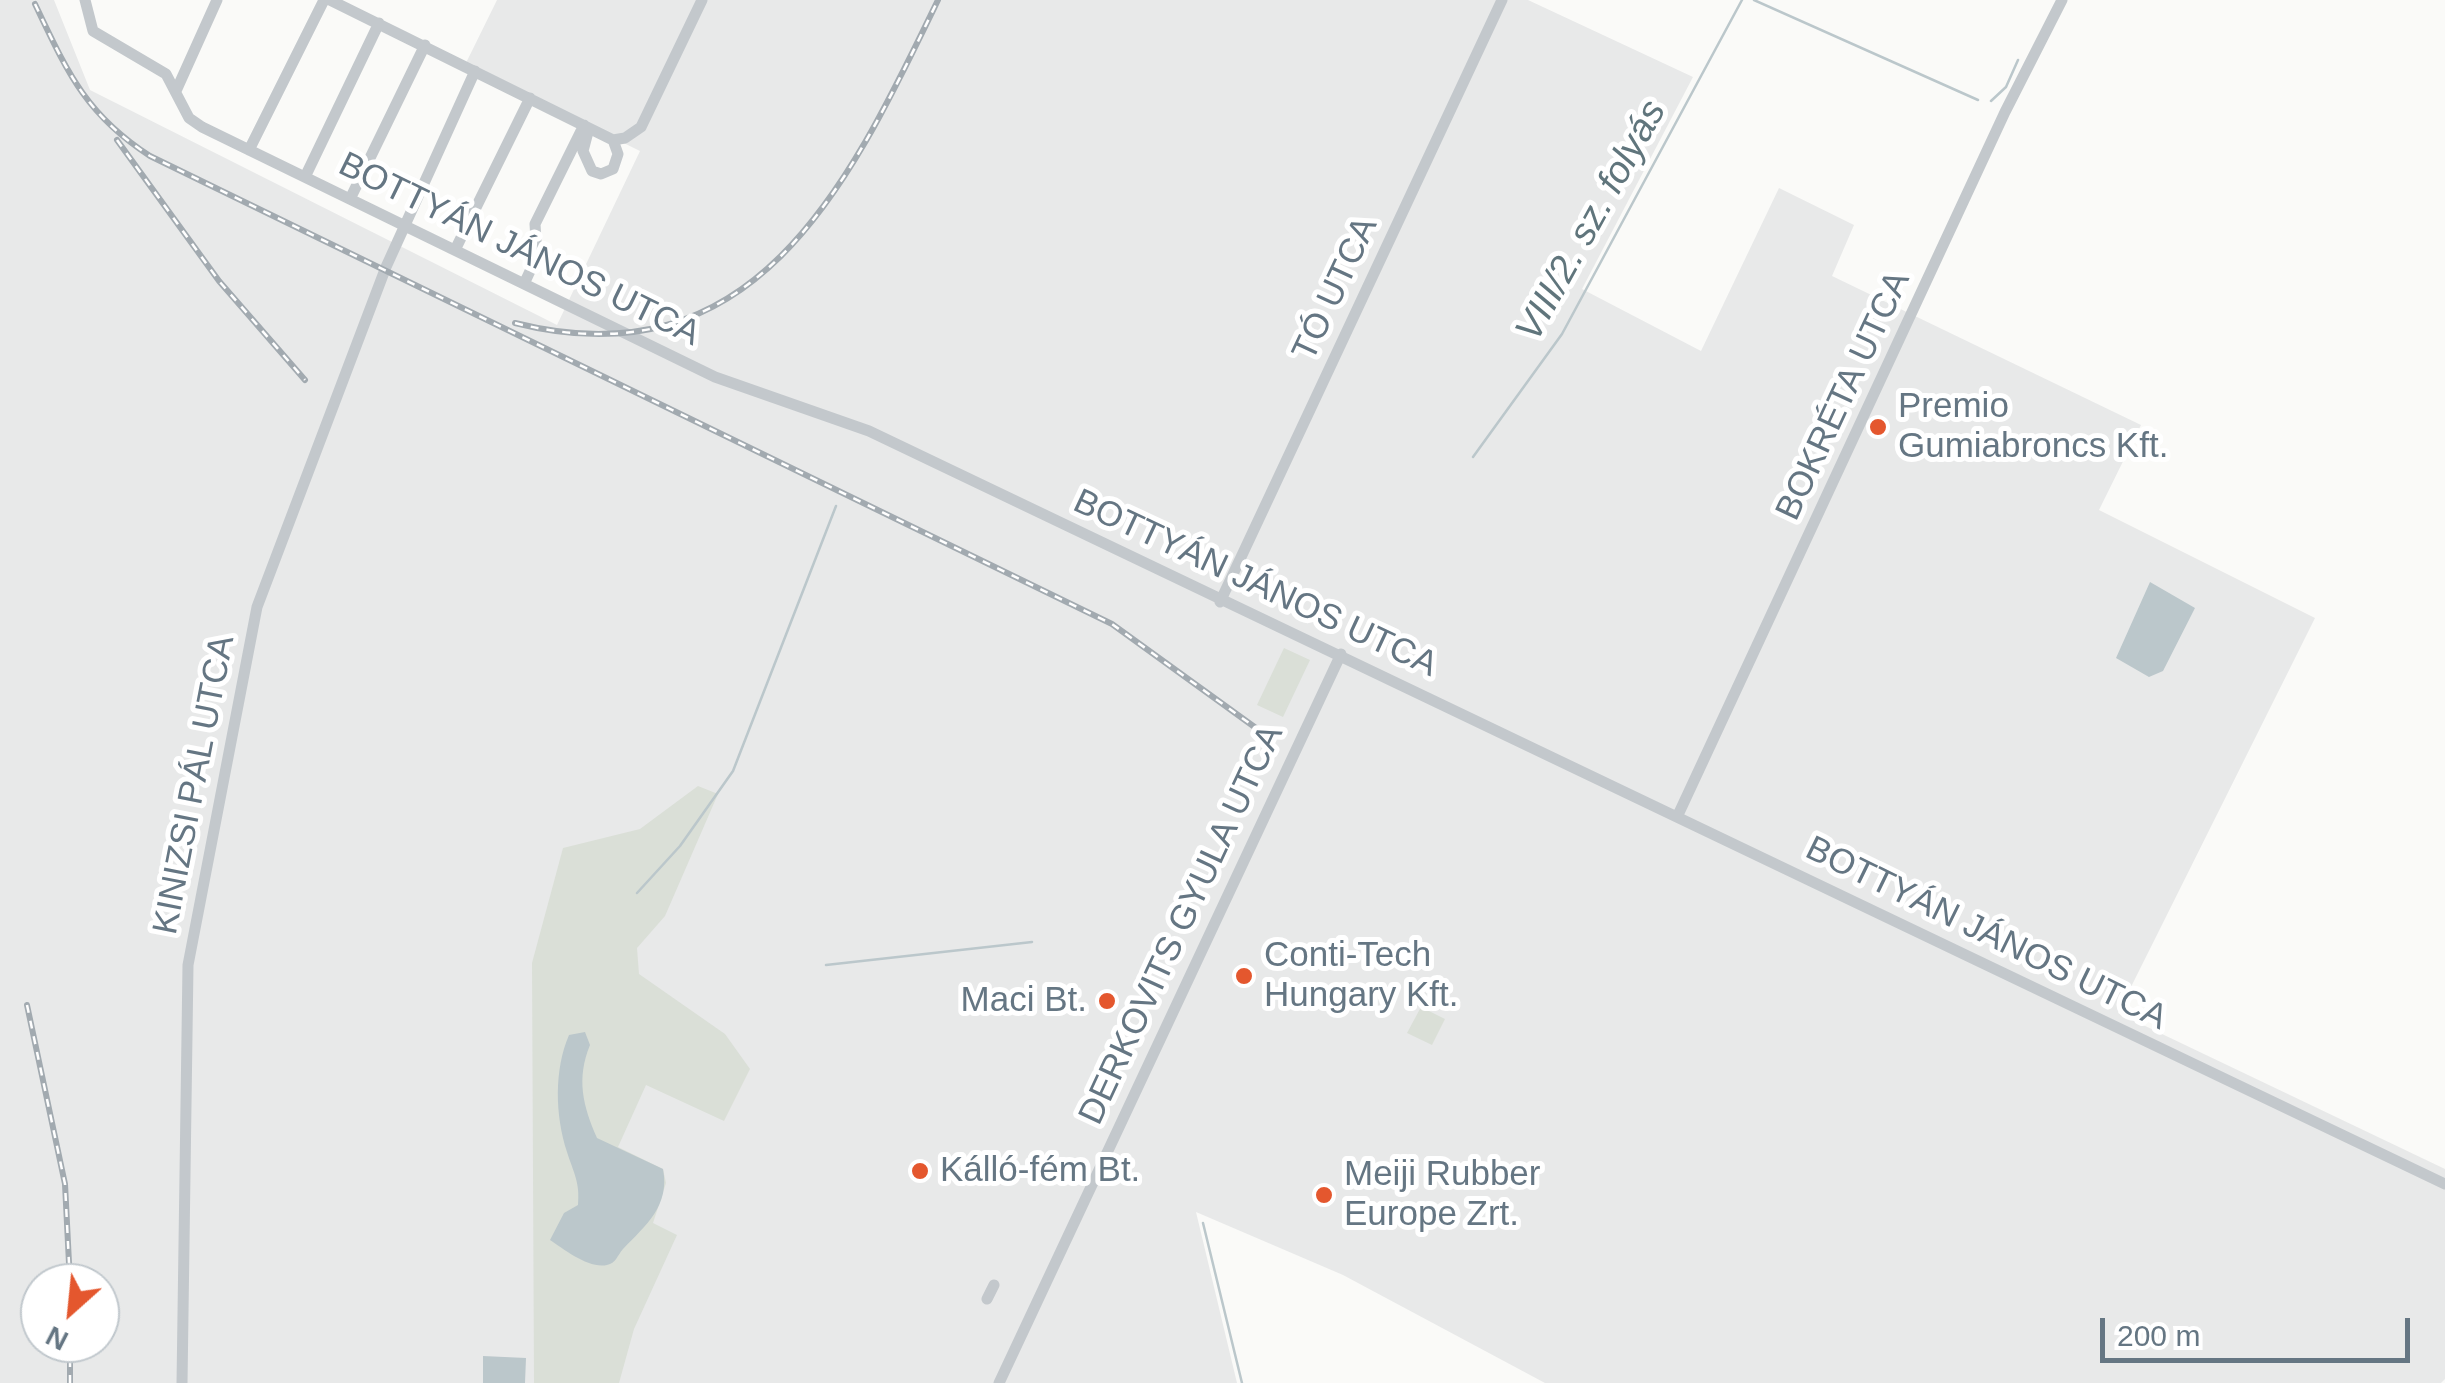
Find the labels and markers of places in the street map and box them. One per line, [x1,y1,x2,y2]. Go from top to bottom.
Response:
place label: Premio Gumiabroncs Kft. [1898,386,2168,468]
marker: Premio Gumiabroncs Kft. [1867,416,1889,438]
place label: Conti-Tech Hungary Kft. [1264,935,1459,1017]
marker: Conti-Tech Hungary Kft. [1233,965,1255,987]
place label: Maci Bt. [961,980,1087,1022]
marker: Maci Bt. [1096,990,1118,1012]
place label: Kálló-fém Bt. [940,1150,1140,1192]
place label: Meiji Rubber Europe Zrt. [1344,1154,1540,1236]
marker: Kálló-fém Bt. [909,1160,931,1182]
marker: Meiji Rubber Europe Zrt. [1313,1184,1335,1206]

